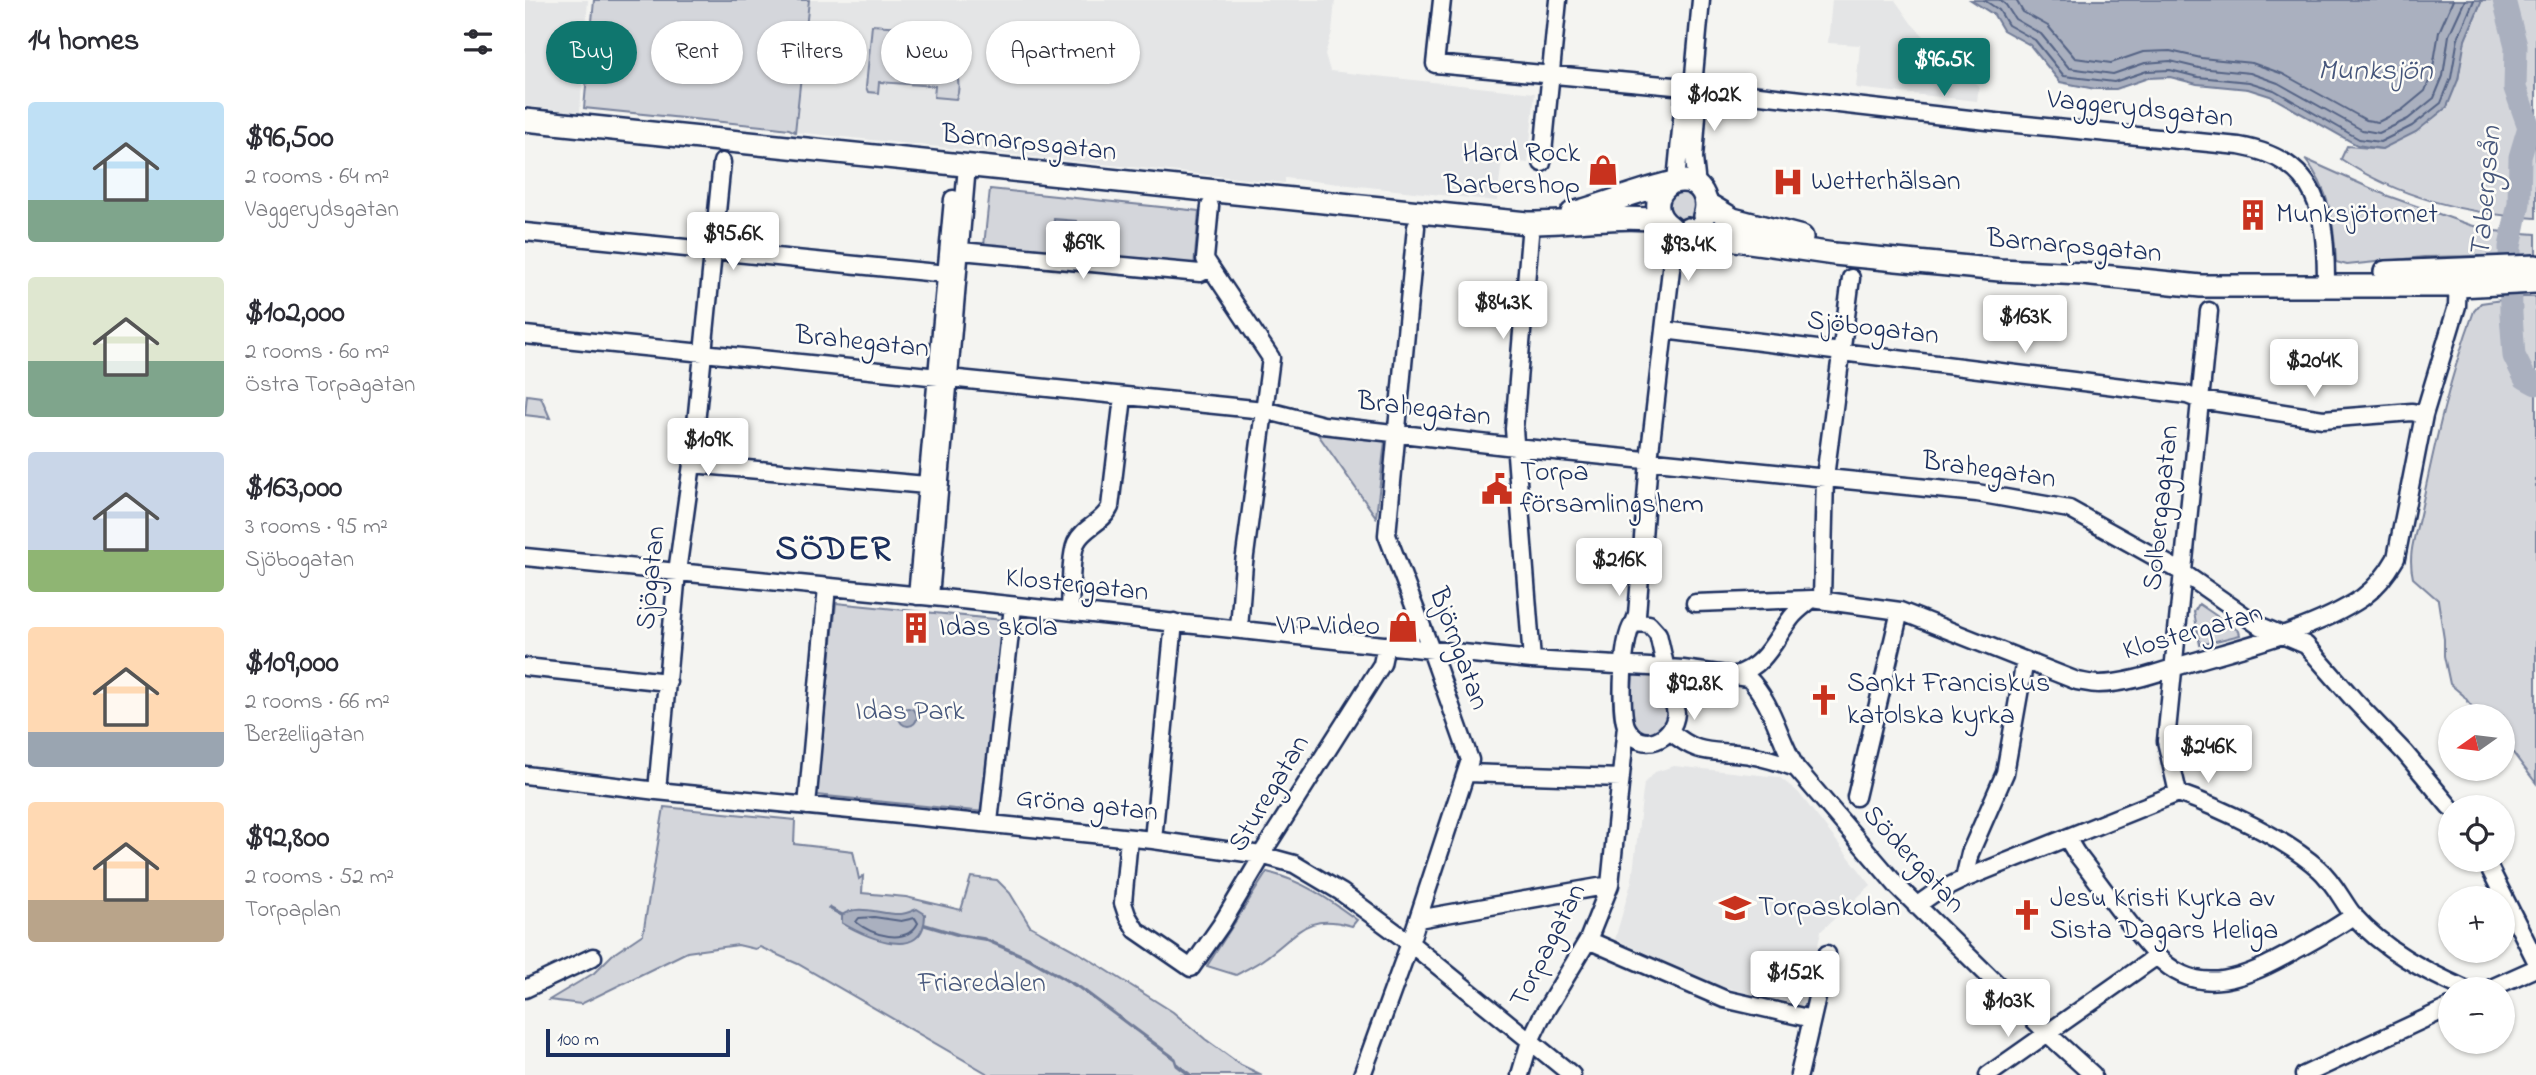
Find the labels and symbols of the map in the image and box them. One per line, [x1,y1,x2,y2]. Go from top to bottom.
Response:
pin: $96.5K [1887,38,2001,98]
water label: Munksjön [2318,50,2434,94]
pin: $102K [1665,74,1763,133]
street label: Vaggerydsgatan [2044,80,2235,140]
street label: Barnarpsgatan [938,114,1119,174]
water label: Tabergsån [2459,123,2515,260]
place label: Hard Rock Barbershop [1443,134,1581,207]
shop icon: Hard Rock Barbershop [1586,153,1620,187]
place label: Wetterhälsan [1811,162,1961,203]
hospital icon: Wetterhälsan [1771,165,1805,199]
place label: Munksjötornet [2276,195,2438,236]
building icon: Munksjötornet [2236,198,2270,232]
pin: $95.6K [676,212,790,272]
street label: Barnarpsgatan [1984,219,2163,275]
pin: $69K [1042,222,1124,281]
pin: $93.4K [1631,224,1745,283]
pin: $84.3K [1446,282,1560,341]
pin: $163K [1976,296,2074,355]
street label: Sjöbogatan [1805,301,1941,357]
street label: Brahegatan [792,315,931,370]
pin: $204K [2265,340,2363,399]
street label: Brahegatan [1354,381,1493,439]
pin: $109K [659,419,757,478]
street label: Solbergagatan [2133,423,2191,593]
street label: Brahegatan [1919,441,2058,501]
place label: Torpa församlingshem [1520,453,1704,526]
public building icon: Torpa församlingshem [1480,472,1514,506]
street label: Sjögatan [626,524,678,632]
district label: SÖDER [776,525,892,576]
pin: $216K [1570,538,1668,598]
street label: Klostergatan [1003,558,1151,614]
street label: Björngatan [1417,581,1499,716]
street label: Klostergatan [2118,593,2268,673]
place label: VIP Video [1275,607,1380,648]
place label: Idas skola [939,608,1058,649]
shop icon: VIP Video [1386,610,1420,644]
building icon: Idas skola [899,611,933,645]
pin: $92.8K [1637,662,1751,722]
place label: Sankt Franciskus katolska kyrka [1847,664,2050,737]
church icon: Sankt Franciskus katolska kyrka [1807,683,1841,717]
park label: Idas Park [855,692,965,733]
north arrow [2438,704,2515,780]
pin: $246K [2159,726,2257,785]
street label: Sturegatan [1219,727,1321,861]
street label: Gröna gatan [1014,778,1160,834]
street label: Södergatan [1852,796,1974,924]
street label: Torpagatan [1500,877,1598,1015]
place label: Jesu Kristi Kyrka av Sista Dagars Heliga [2050,879,2278,952]
place label: Torpaskolan [1758,888,1900,929]
school or university icon: Torpaskolan [1718,891,1752,925]
church icon: Jesu Kristi Kyrka av Sista Dagars Heliga [2010,898,2044,932]
pin: $152K [1746,951,1844,1011]
park label: Friaredalen [917,964,1046,1005]
pin: $103K [1959,979,2057,1039]
scale bar [546,1026,730,1058]

